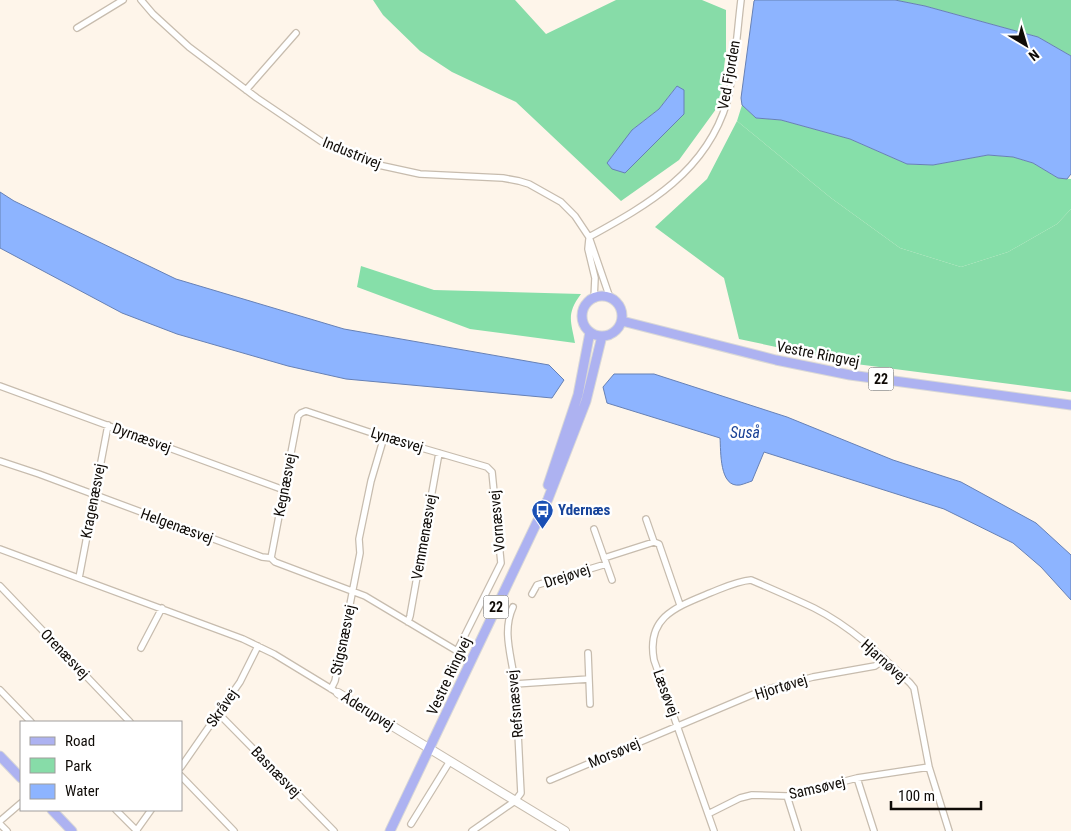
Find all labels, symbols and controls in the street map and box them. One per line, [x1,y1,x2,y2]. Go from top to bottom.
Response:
north arrow [1001,20,1051,70]
street label: Ved Fjorden [714,39,744,111]
text: N [1026,46,1042,64]
street label: Industrivej [320,133,384,173]
street label: Vestre Ringvej [775,337,861,371]
road number: 22 [868,368,894,390]
street label: Dyrnæsvej [110,419,174,457]
street label: Lynæsvej [368,423,426,457]
water label: Suså [730,423,760,442]
street label: Kegnæsvej [270,452,300,518]
street label: Kragenæsvej [77,462,109,540]
street label: Vornæsvej [485,489,509,553]
street label: Vemmenæsvej [408,493,440,581]
bus stop icon: Ydernæs [530,498,554,529]
place label: Ydernæs [558,501,611,519]
street label: Helgenæsvej [138,505,216,547]
street label: Drejøvej [542,560,592,592]
road number: 22 [484,596,508,618]
street label: Stigsnæsvej [327,603,359,677]
street label: Orenæsvej [37,625,93,683]
street label: Vestre Ringvej [423,634,475,718]
street label: Hjarnøvej [857,636,911,686]
street label: Læsøvej [649,667,683,719]
street label: Refsnæsvej [503,669,527,739]
street label: Hjortøvej [753,671,809,703]
street label: Skråvej [202,685,242,731]
street label: Åderupvej [338,688,398,734]
legend [20,721,182,811]
text: Road [65,732,95,750]
street label: Morsøvej [585,734,643,772]
street label: Basnæsvej [247,743,305,801]
text: Park [65,757,92,775]
street label: Samsøvej [787,773,847,803]
scale bar [891,778,981,810]
text: Water [65,782,100,800]
text: 100 m [898,787,935,805]

